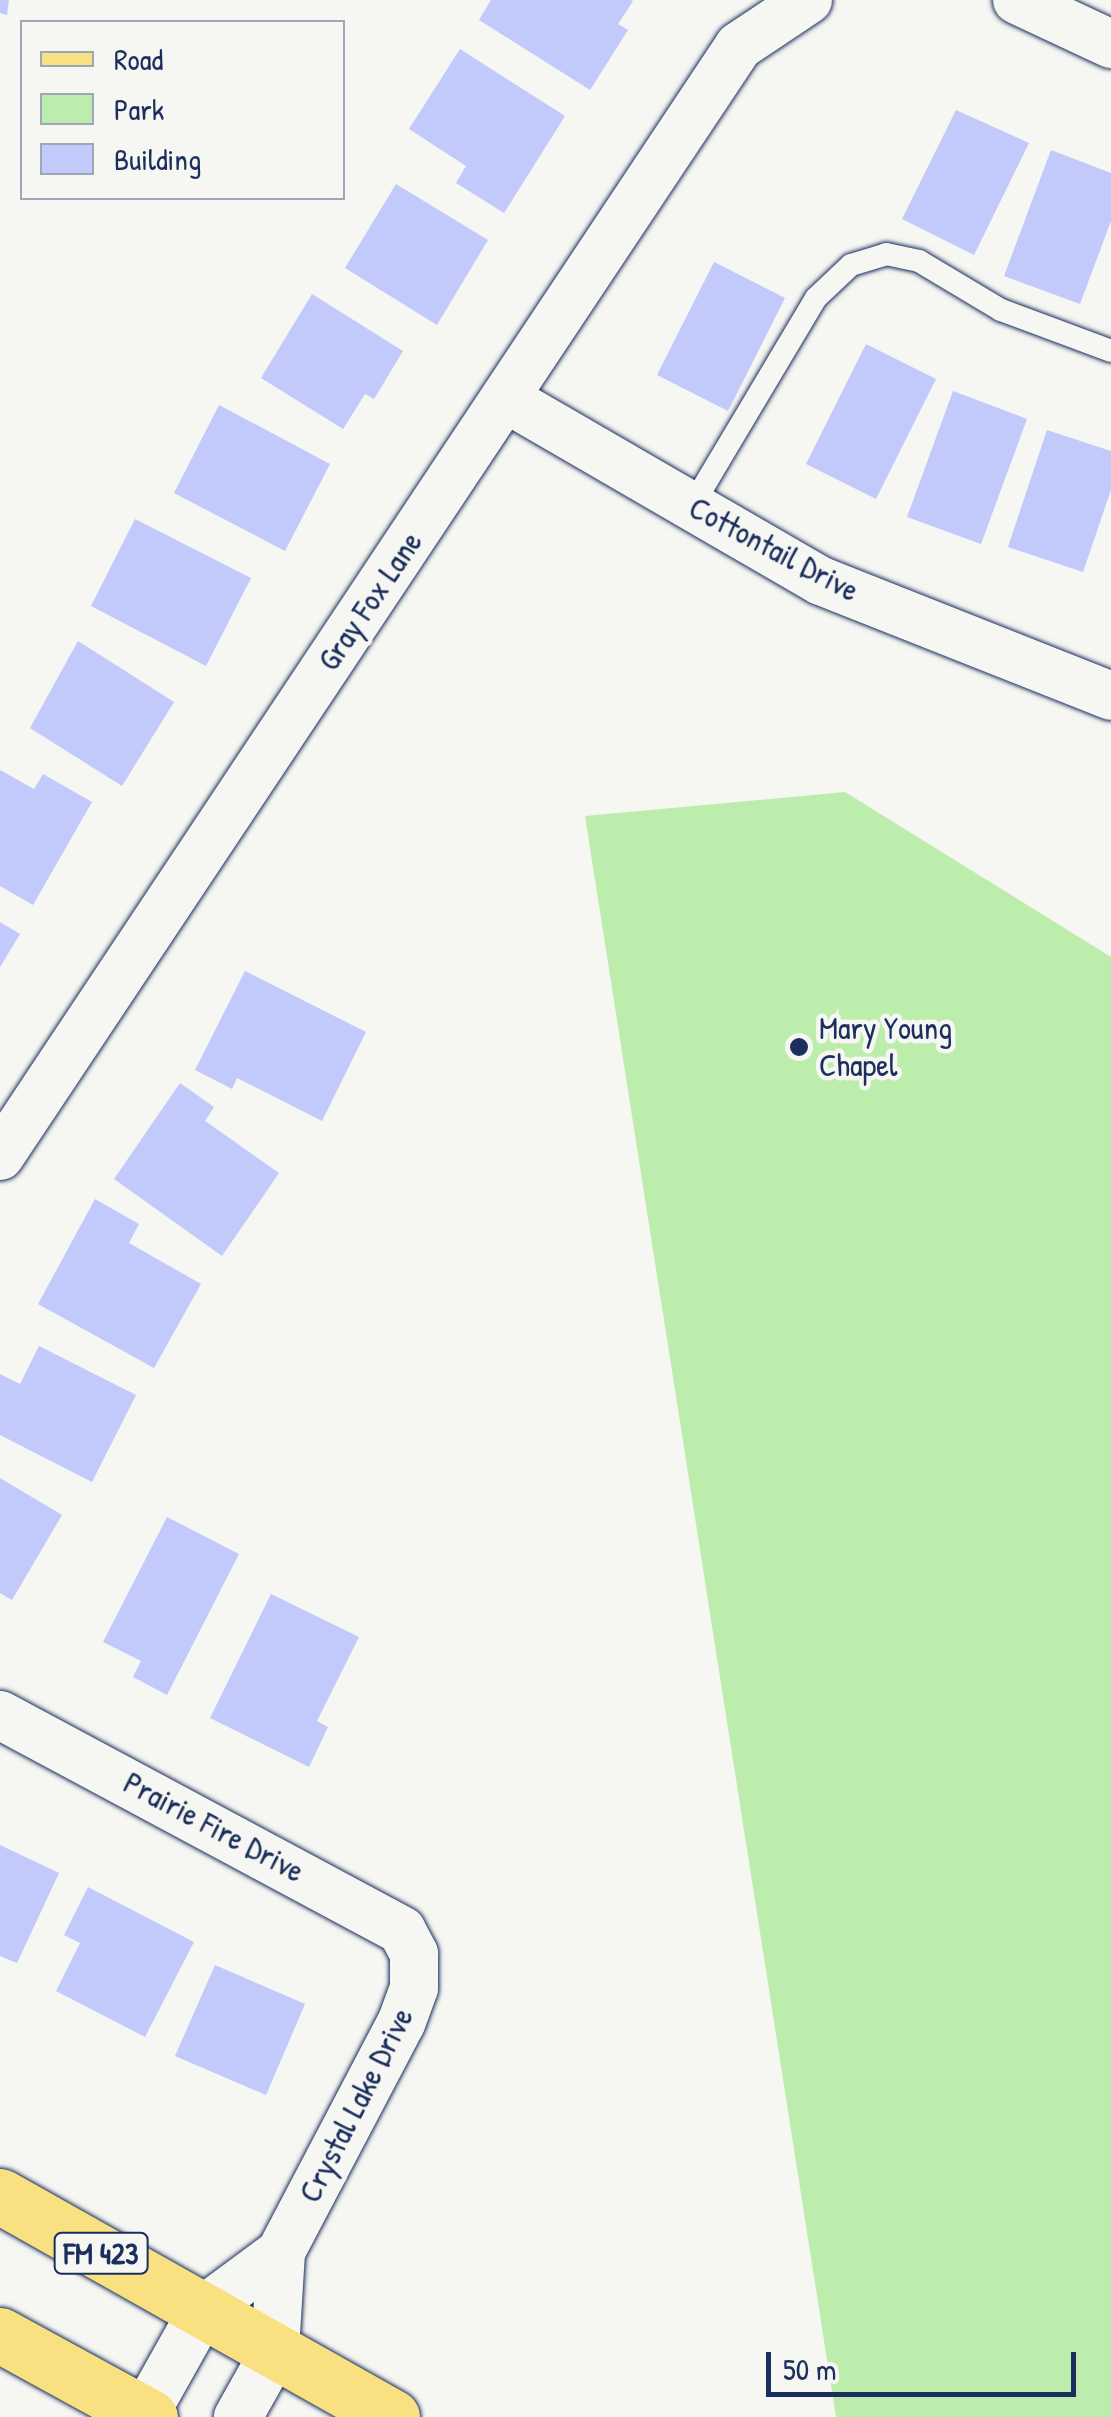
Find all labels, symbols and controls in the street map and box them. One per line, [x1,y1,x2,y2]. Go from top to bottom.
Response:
legend [20,20,345,200]
text: Road [114,39,163,79]
text: Park [114,89,164,129]
text: Building [114,139,201,179]
street label: Cottontail Drive [683,488,865,610]
street label: Gray Fox Lane [310,524,430,678]
place label: Mary Young Chapel [819,1010,952,1085]
marker: Mary Young Chapel [788,1036,810,1058]
street label: Prairie Fire Drive [117,1763,311,1891]
street label: Crystal Lake Drive [291,2001,421,2209]
road number: FM 423 [54,2228,148,2278]
scale bar [771,2332,1081,2394]
text: 50 m [783,2349,836,2389]

